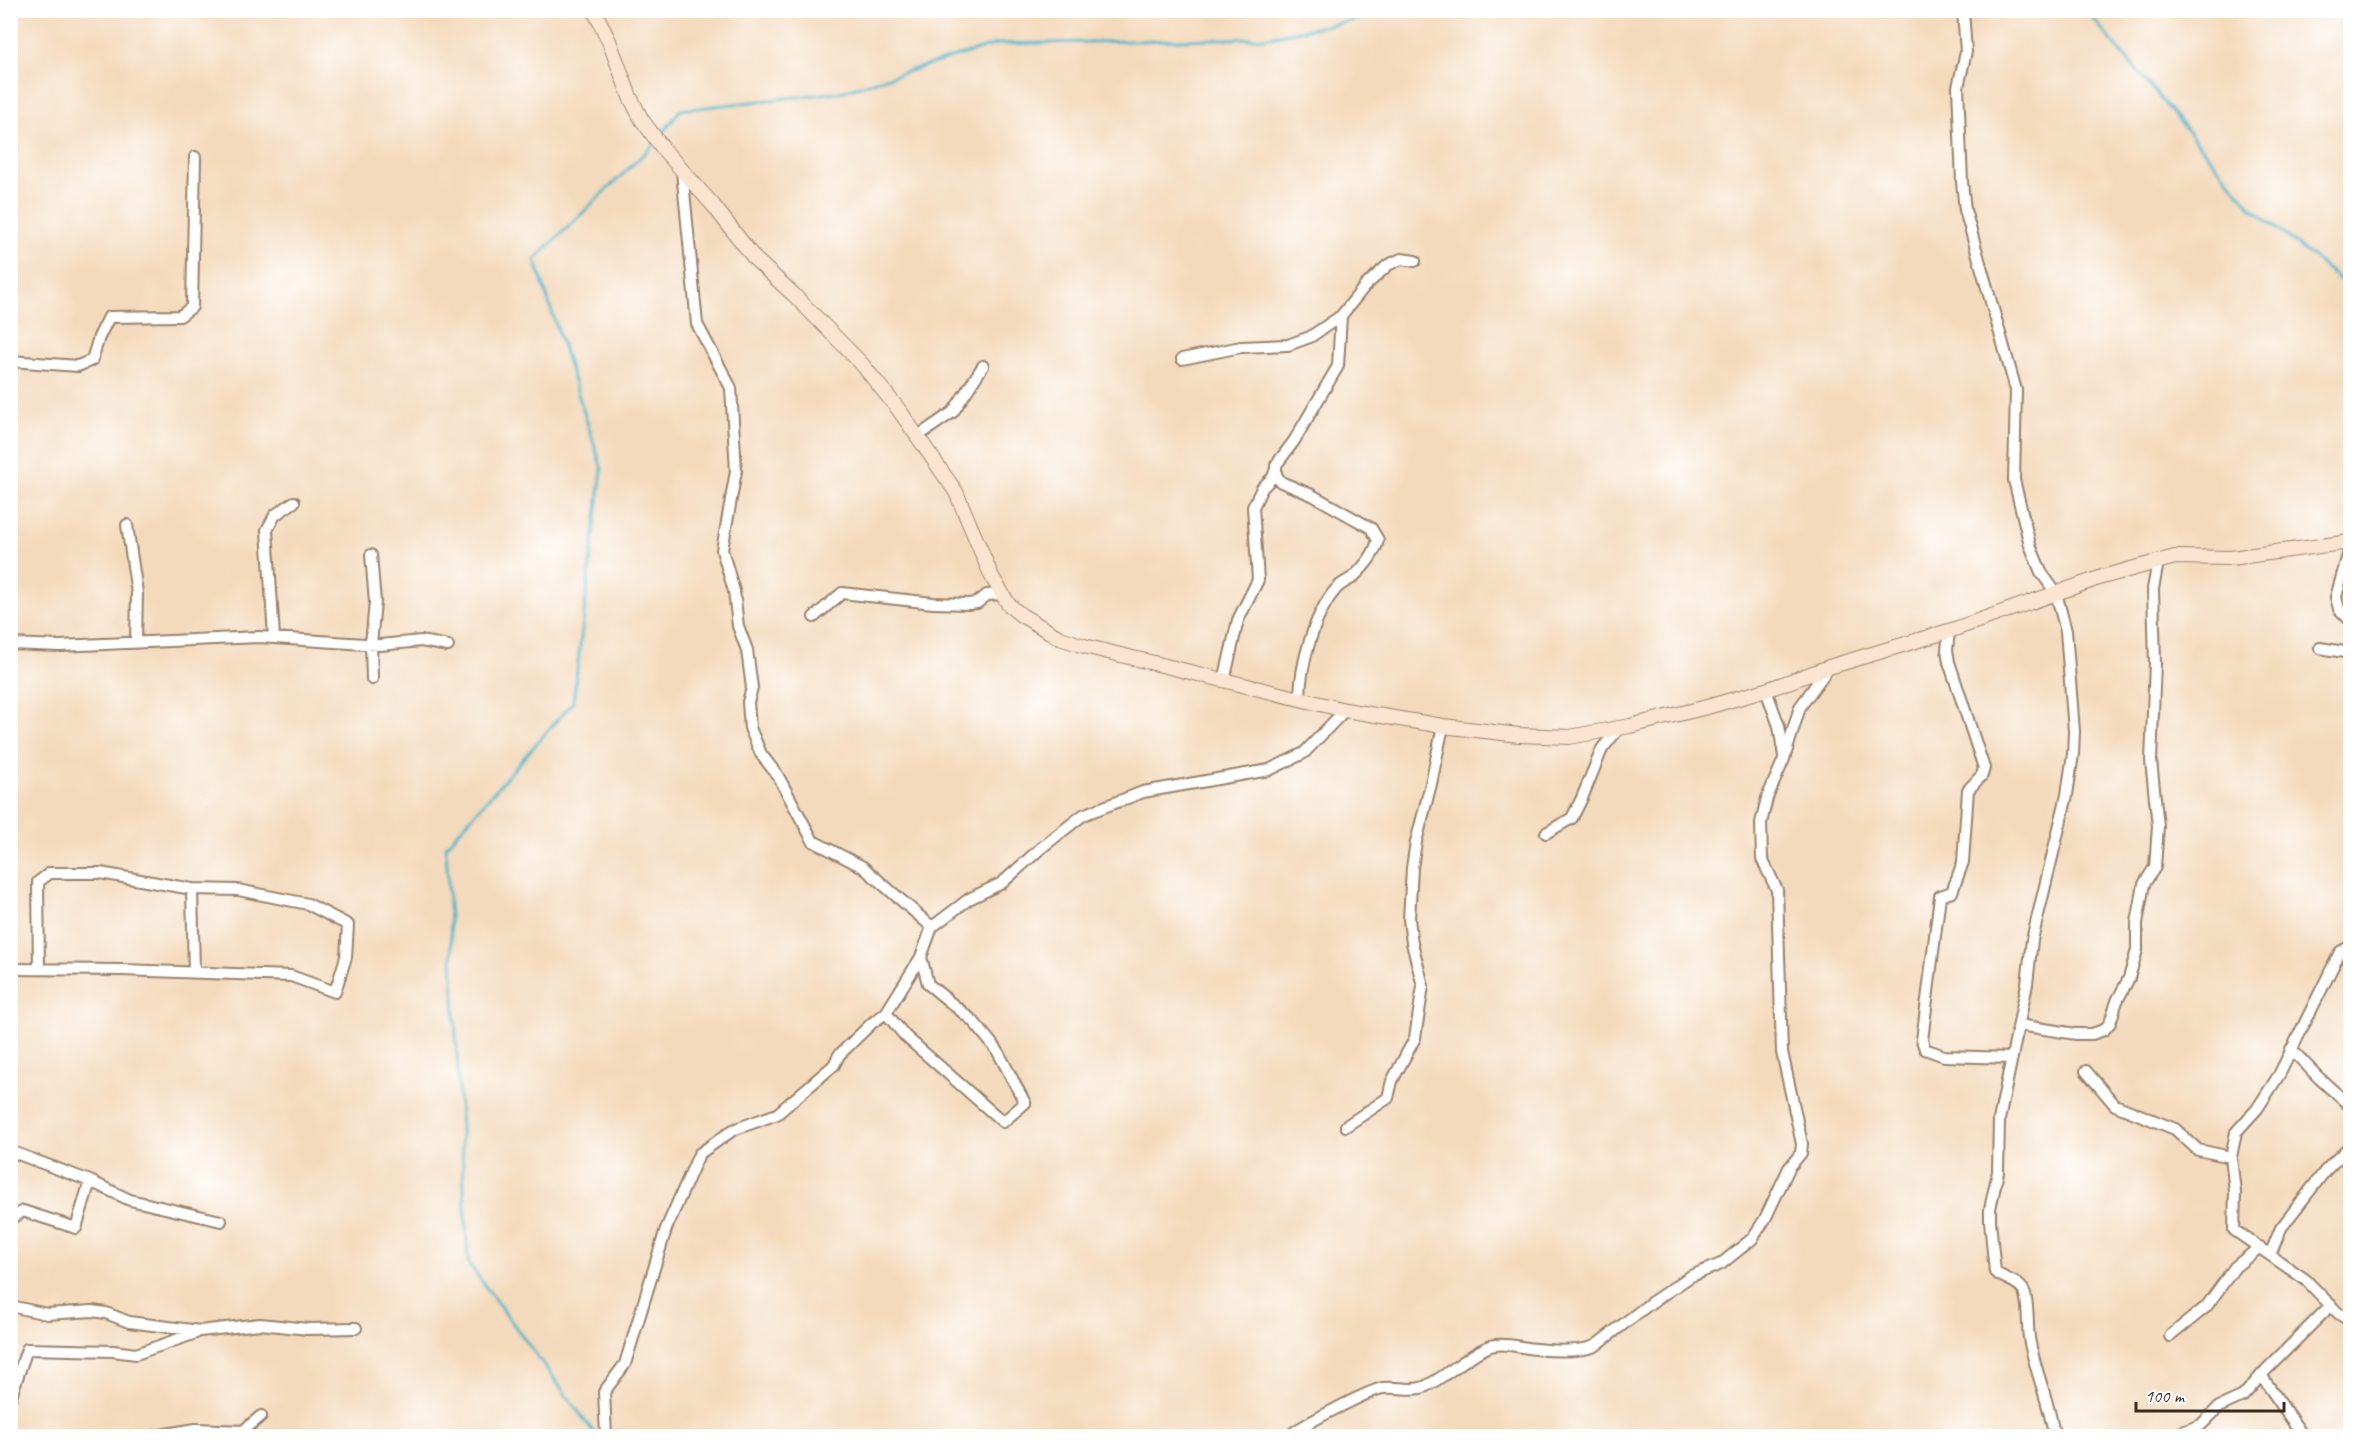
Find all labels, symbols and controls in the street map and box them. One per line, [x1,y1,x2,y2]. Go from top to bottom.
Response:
scale bar [2136,1375,2284,1413]
text: 100 m [2145,1385,2186,1407]

